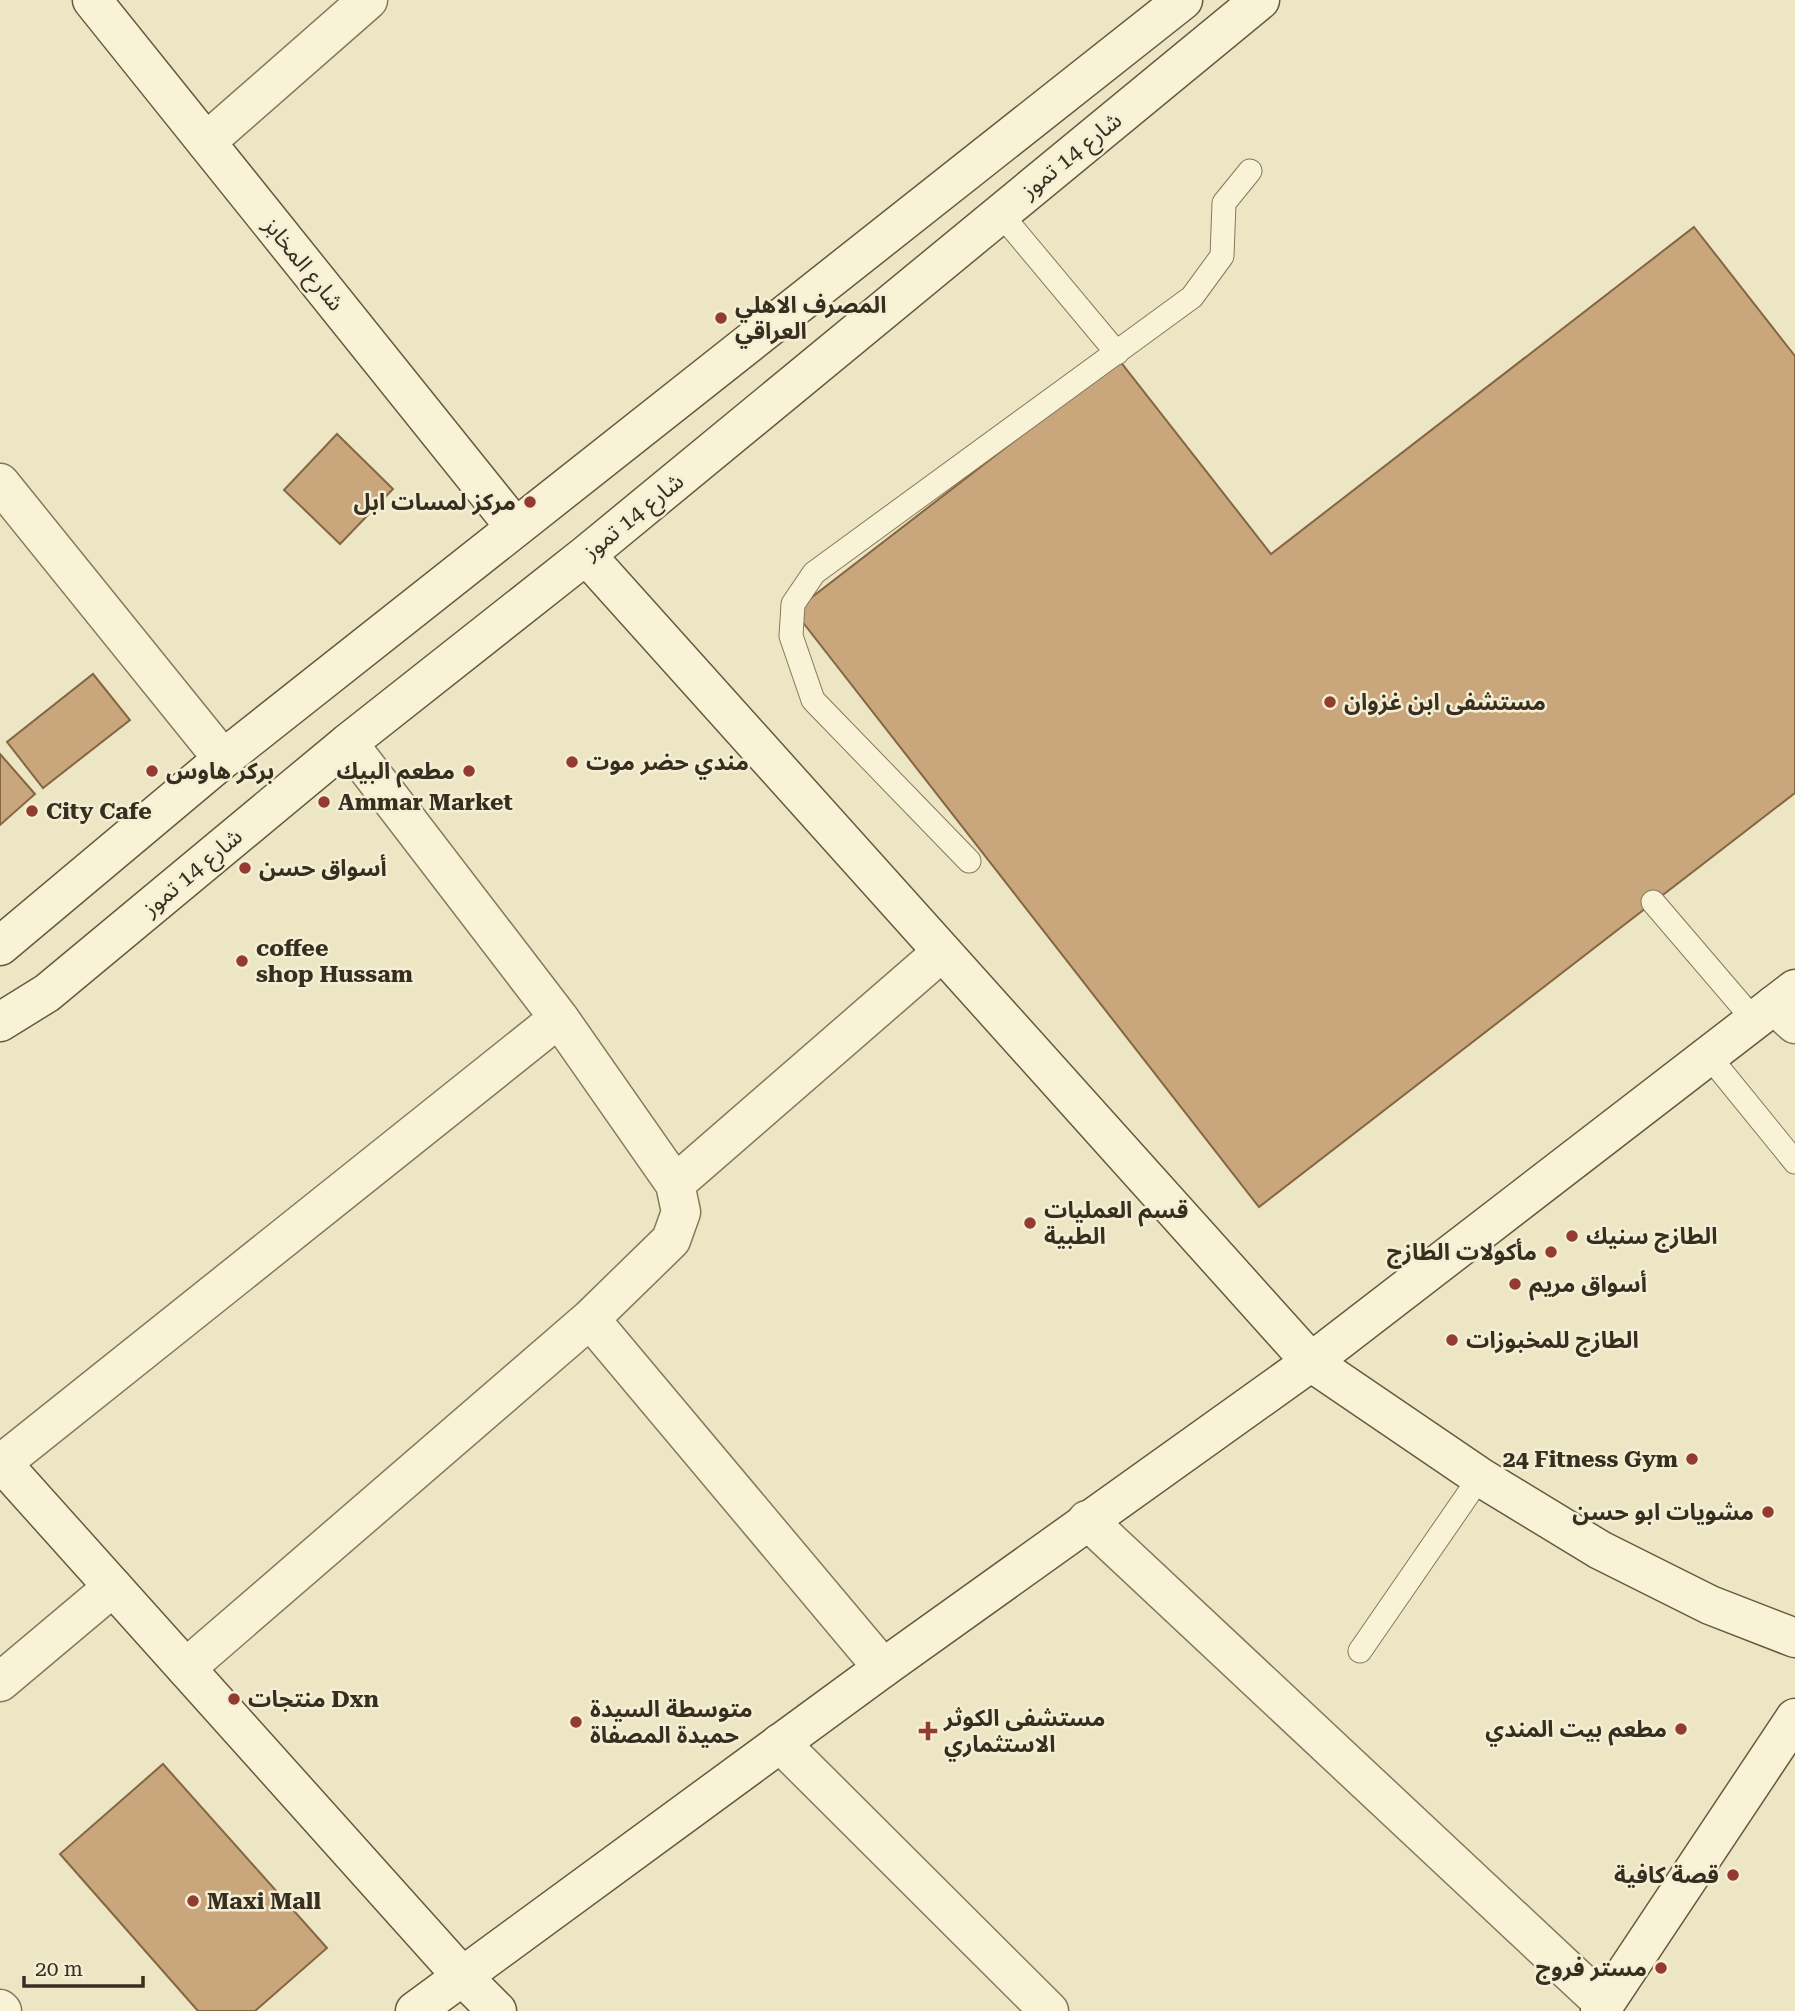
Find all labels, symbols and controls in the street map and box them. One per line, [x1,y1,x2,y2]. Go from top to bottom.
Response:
street label: شارع 14 تموز [1015,107,1129,207]
street label: شارع المخابز [255,212,349,318]
place label: المصرف الاهلي العراقي [735,292,886,349]
marker: المصرف الاهلي العراقي [713,310,729,326]
street label: شارع 14 تموز [577,468,691,568]
place label: مركز لمسات ابل [354,489,516,516]
marker: مركز لمسات ابل [522,494,538,510]
place label: مستشفى ابن غزوان [1344,689,1546,716]
marker: مستشفى ابن غزوان [1322,694,1338,710]
place label: مندي حضر موت [586,749,749,780]
marker: مندي حضر موت [564,754,580,770]
place label: بركر هاوس [166,758,274,785]
place label: مطعم البيك [337,758,455,788]
marker: بركر هاوس [144,763,160,779]
marker: مطعم البيك [461,763,477,779]
place label: Ammar Market [338,789,513,816]
marker: Ammar Market [316,794,332,810]
place label: City Cafe [46,798,152,825]
marker: City Cafe [24,803,40,819]
street label: شارع 14 تموز [136,823,250,925]
place label: أسواق حسن [259,854,387,882]
marker: أسواق حسن [237,860,253,876]
place label: coffee shop Hussam [256,935,413,988]
marker: coffee shop Hussam [234,953,250,969]
place label: قسم العمليات الطبية [1044,1197,1188,1250]
marker: قسم العمليات الطبية [1022,1215,1038,1231]
place label: الطازج سنيك [1586,1223,1717,1253]
marker: الطازج سنيك [1564,1228,1580,1244]
place label: مأكولات الطازج [1387,1238,1537,1269]
marker: مأكولات الطازج [1543,1244,1559,1260]
place label: أسواق مريم [1529,1270,1647,1301]
marker: أسواق مريم [1507,1276,1523,1292]
place label: الطازج للمخبوزات [1466,1327,1639,1357]
marker: الطازج للمخبوزات [1444,1332,1460,1348]
place label: 24 Fitness Gym [1503,1446,1678,1473]
marker: 24 Fitness Gym [1684,1451,1700,1467]
place label: مشويات ابو حسن [1572,1499,1754,1526]
marker: مشويات ابو حسن [1760,1504,1776,1520]
place label: منتجات Dxn [248,1686,379,1713]
marker: منتجات Dxn [226,1691,242,1707]
place label: متوسطة السيدة حميدة المصفاة [590,1696,753,1749]
place label: مستشفى الكوثر الاستثماري [943,1705,1106,1762]
marker: متوسطة السيدة حميدة المصفاة [568,1714,584,1730]
place label: مطعم بيت المندي [1485,1716,1667,1747]
marker: مستشفى الكوثر الاستثماري [918,1721,938,1741]
marker: مطعم بيت المندي [1673,1721,1689,1737]
place label: قصة كافية [1614,1862,1719,1889]
marker: قصة كافية [1725,1867,1741,1883]
place label: Maxi Mall [207,1888,321,1915]
marker: Maxi Mall [185,1893,201,1909]
scale bar [24,1944,144,1988]
place label: مستر فروج [1535,1955,1647,1985]
text: 20 m [35,1957,83,1981]
marker: مستر فروج [1653,1960,1669,1976]

